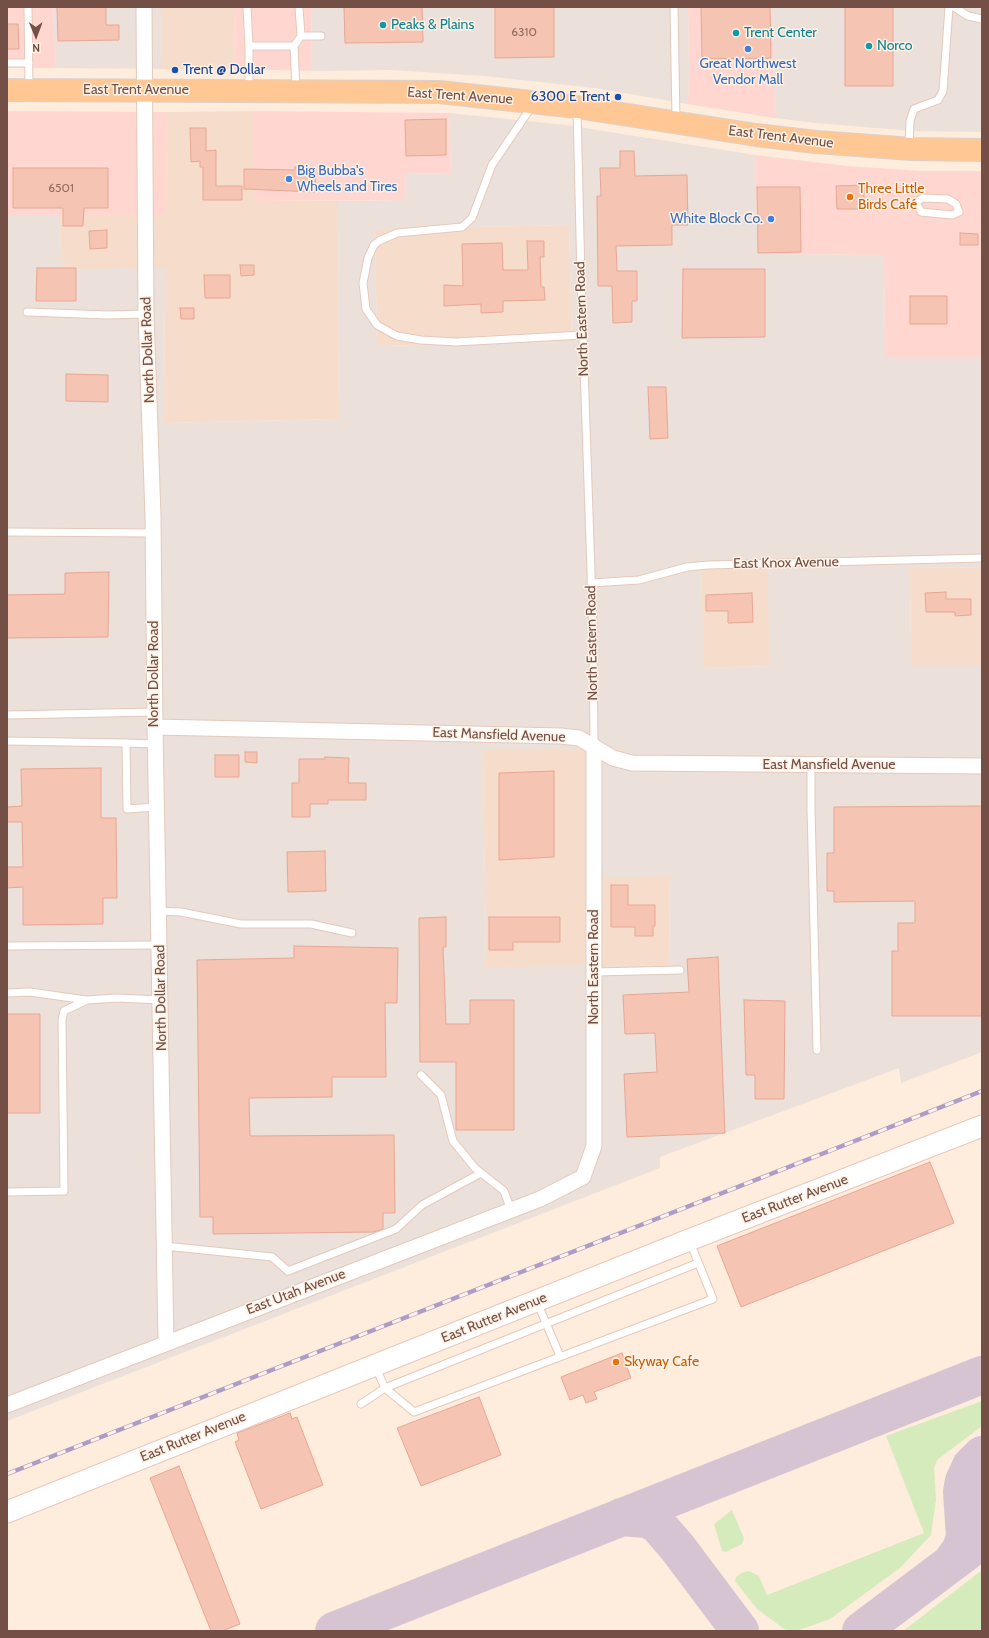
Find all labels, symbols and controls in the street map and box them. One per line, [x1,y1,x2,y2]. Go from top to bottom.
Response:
north arrow [16,16,56,56]
place label: Peaks & Plains [391,17,474,33]
marker: Peaks & Plains [378,20,388,30]
house number: 6310 [511,25,537,39]
place label: Trent Center [744,25,817,41]
marker: Trent Center [731,28,741,38]
place label: Norco [877,38,913,54]
text: N [32,41,40,55]
marker: Norco [864,41,874,51]
marker: Great Northwest Vendor Mall [743,44,753,54]
place label: Great Northwest Vendor Mall [700,56,796,88]
place label: Trent @ Dollar [183,62,265,78]
marker: Trent @ Dollar [170,65,180,75]
street label: East Trent Avenue [83,82,189,98]
street label: East Trent Avenue [407,84,513,108]
place label: 6300 E Trent [531,89,610,105]
marker: 6300 E Trent [613,92,623,102]
street label: East Trent Avenue [727,122,835,152]
place label: Big Bubba's Wheels and Tires [297,163,397,196]
marker: Big Bubba's Wheels and Tires [284,174,294,184]
house number: 6501 [48,181,74,195]
place label: Three Little Birds Café [858,181,925,214]
marker: Three Little Birds Café [845,192,855,202]
place label: White Block Co. [670,211,763,227]
marker: White Block Co. [766,214,776,224]
street label: North Eastern Road [572,261,592,377]
street label: North Dollar Road [138,297,158,403]
street label: East Knox Avenue [733,554,839,572]
street label: North Eastern Road [583,585,601,701]
street label: North Dollar Road [146,621,162,727]
street label: East Mansfield Avenue [432,724,566,746]
street label: East Mansfield Avenue [762,757,896,773]
street label: North Eastern Road [586,909,602,1025]
street label: North Dollar Road [152,945,170,1051]
street label: East Rutter Avenue [740,1171,850,1227]
street label: East Utah Avenue [244,1265,348,1319]
street label: East Rutter Avenue [439,1289,549,1347]
place label: Skyway Cafe [624,1354,699,1370]
marker: Skyway Cafe [611,1357,621,1367]
street label: East Rutter Avenue [138,1408,248,1466]

